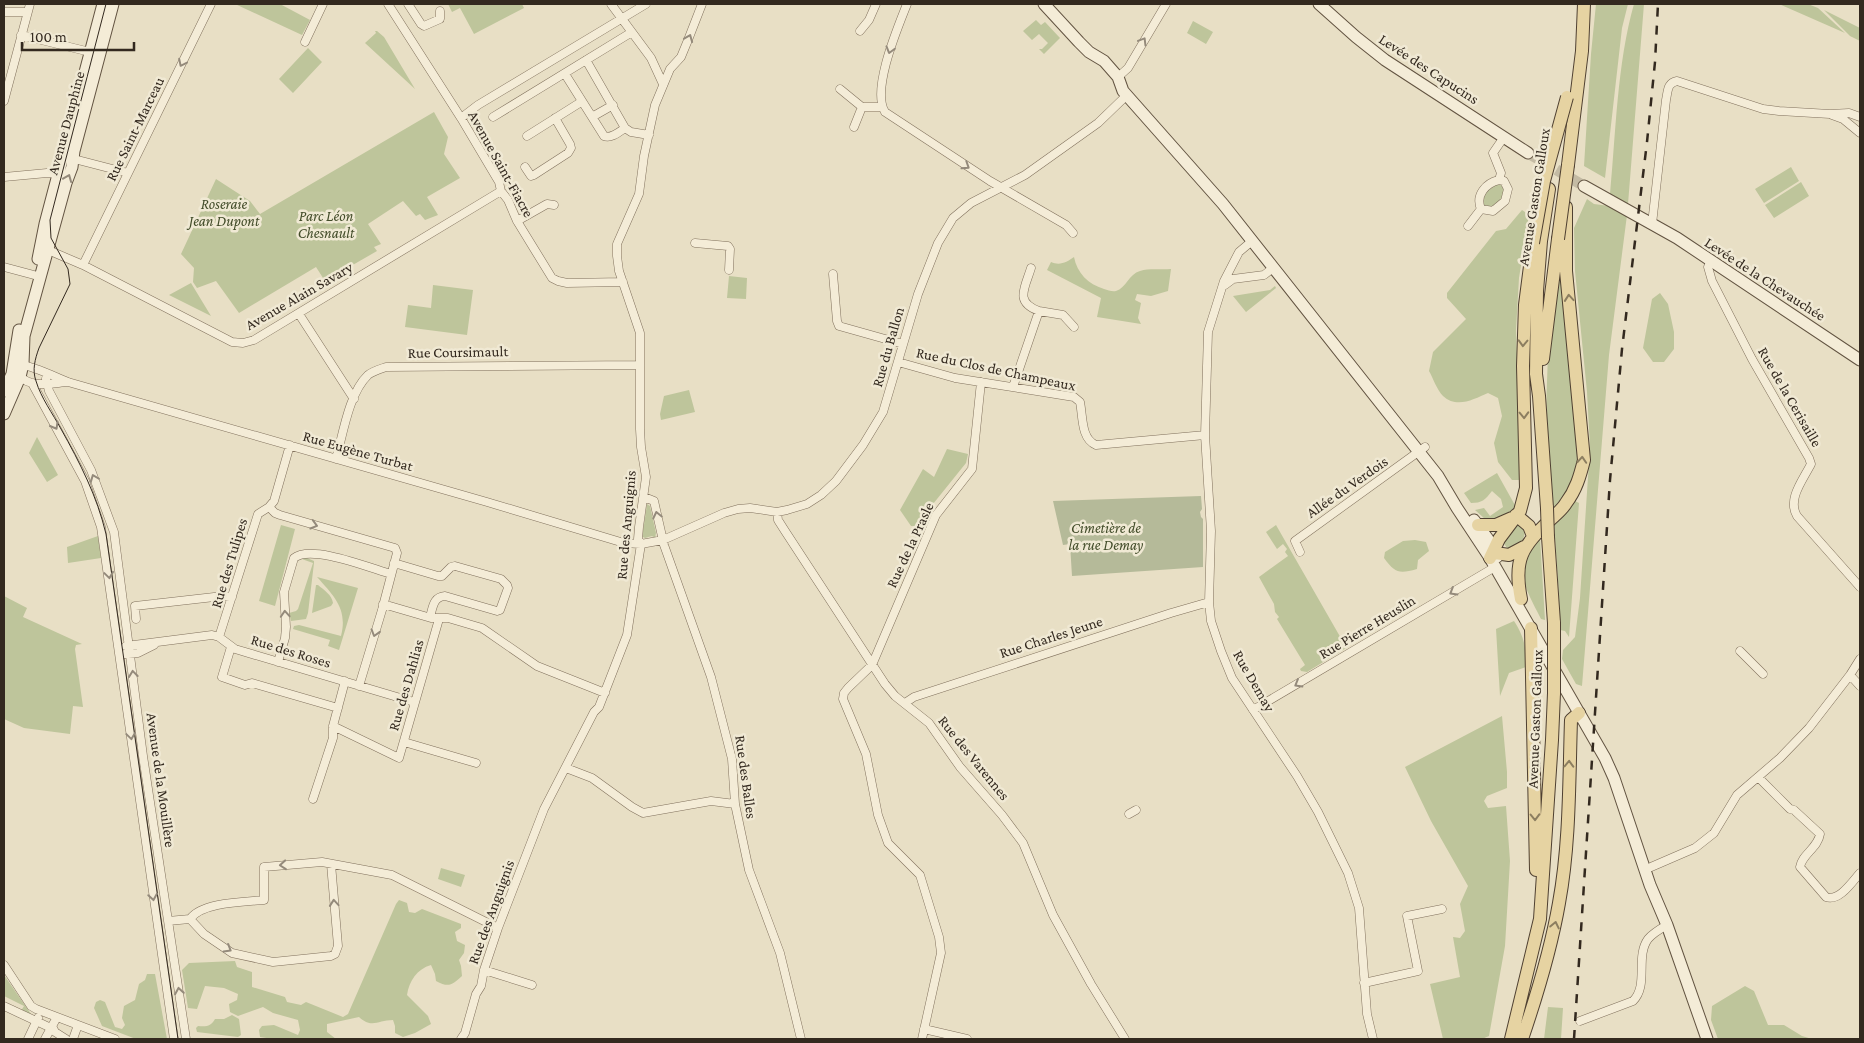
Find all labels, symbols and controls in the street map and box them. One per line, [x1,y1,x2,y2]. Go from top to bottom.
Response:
scale bar [22,20,135,52]
text: 100 m [30,29,67,45]
street label: Levée des Capucins [1376,31,1482,108]
one-way arrow [683,34,693,43]
one-way arrow [1137,38,1147,47]
one-way arrow [886,45,896,53]
one-way arrow [178,58,188,67]
street label: Avenue Dauphine [45,69,89,177]
street label: Rue Saint-Marceau [103,74,167,184]
street label: Avenue Saint-Fiacre [465,108,537,220]
street label: Avenue Gaston Galloux [1515,127,1553,267]
one-way arrow [961,159,970,169]
one-way arrow [62,174,72,182]
park label: Roseraie Jean Dupont [186,196,260,230]
park label: Parc Léon Chesnault [298,208,355,241]
street label: Levée de la Chevauchée [1702,234,1829,324]
street label: Avenue Alain Savary [243,259,356,334]
one-way arrow [1563,294,1574,302]
street label: Rue du Ballon [869,305,907,389]
one-way arrow [1518,340,1529,348]
street label: Rue Coursimault [408,343,509,361]
street label: Rue du Clos de Champeaux [915,344,1077,395]
street label: Rue de la Cerisaille [1755,344,1825,450]
one-way arrow [1519,411,1530,419]
one-way arrow [49,420,59,429]
street label: Rue Eugène Turbat [301,428,416,476]
street label: Allée du Verdois [1303,453,1391,521]
one-way arrow [1576,456,1587,464]
street label: Rue des Anguignis [613,470,640,580]
one-way arrow [90,474,101,483]
street label: Rue de la Prasle [883,499,937,590]
one-way arrow [652,511,663,520]
street label: Rue des Tulipes [208,516,251,610]
one-way arrow [309,519,317,529]
park label: Cimetière de la rue Demay [1069,520,1143,554]
one-way arrow [103,571,114,579]
one-way arrow [1450,586,1459,596]
street label: Rue Pierre Heuslin [1316,592,1418,662]
one-way arrow [280,610,291,618]
street label: Rue Charles Jeune [997,613,1105,662]
one-way arrow [370,629,380,637]
street label: Rue des Roses [249,631,333,671]
street label: Rue des Dahlias [385,637,427,733]
street label: Rue Demay [1229,648,1278,715]
street label: Avenue Gaston Galloux [1525,649,1545,789]
one-way arrow [128,670,139,678]
one-way arrow [1295,677,1304,687]
street label: Avenue de la Mouillère [144,712,178,849]
street label: Rue des Varennes [935,713,1013,803]
one-way arrow [125,732,136,740]
street label: Rue des Balles [732,734,760,820]
one-way arrow [1564,759,1575,767]
one-way arrow [1530,813,1540,821]
street label: Rue des Anguignis [465,858,518,967]
one-way arrow [279,860,287,871]
one-way arrow [147,893,158,901]
one-way arrow [329,899,340,907]
one-way arrow [1549,921,1559,929]
one-way arrow [222,943,231,953]
one-way arrow [174,987,185,995]

